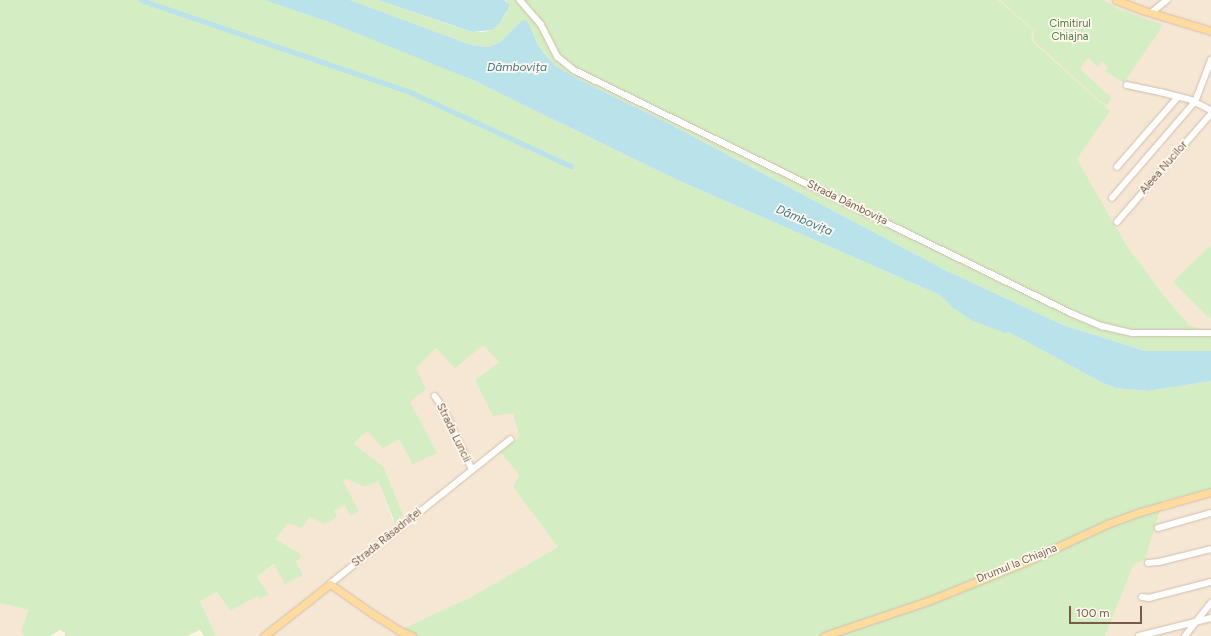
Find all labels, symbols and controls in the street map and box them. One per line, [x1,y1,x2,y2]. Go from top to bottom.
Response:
park label: Cimitirul Chiajna [1049,18,1091,44]
water label: Dâmbovița [487,61,547,75]
street label: Aleea Nucilor [1137,139,1191,197]
street label: Strada Dâmbovița [804,178,890,228]
water label: Dâmbovița [774,203,834,239]
street label: Strada Luncii [433,401,473,465]
street label: Strada Răsadniței [349,506,425,570]
street label: Drumul la Chiajna [975,542,1059,586]
scale bar [1071,598,1144,624]
text: 100 m [1076,606,1110,620]

